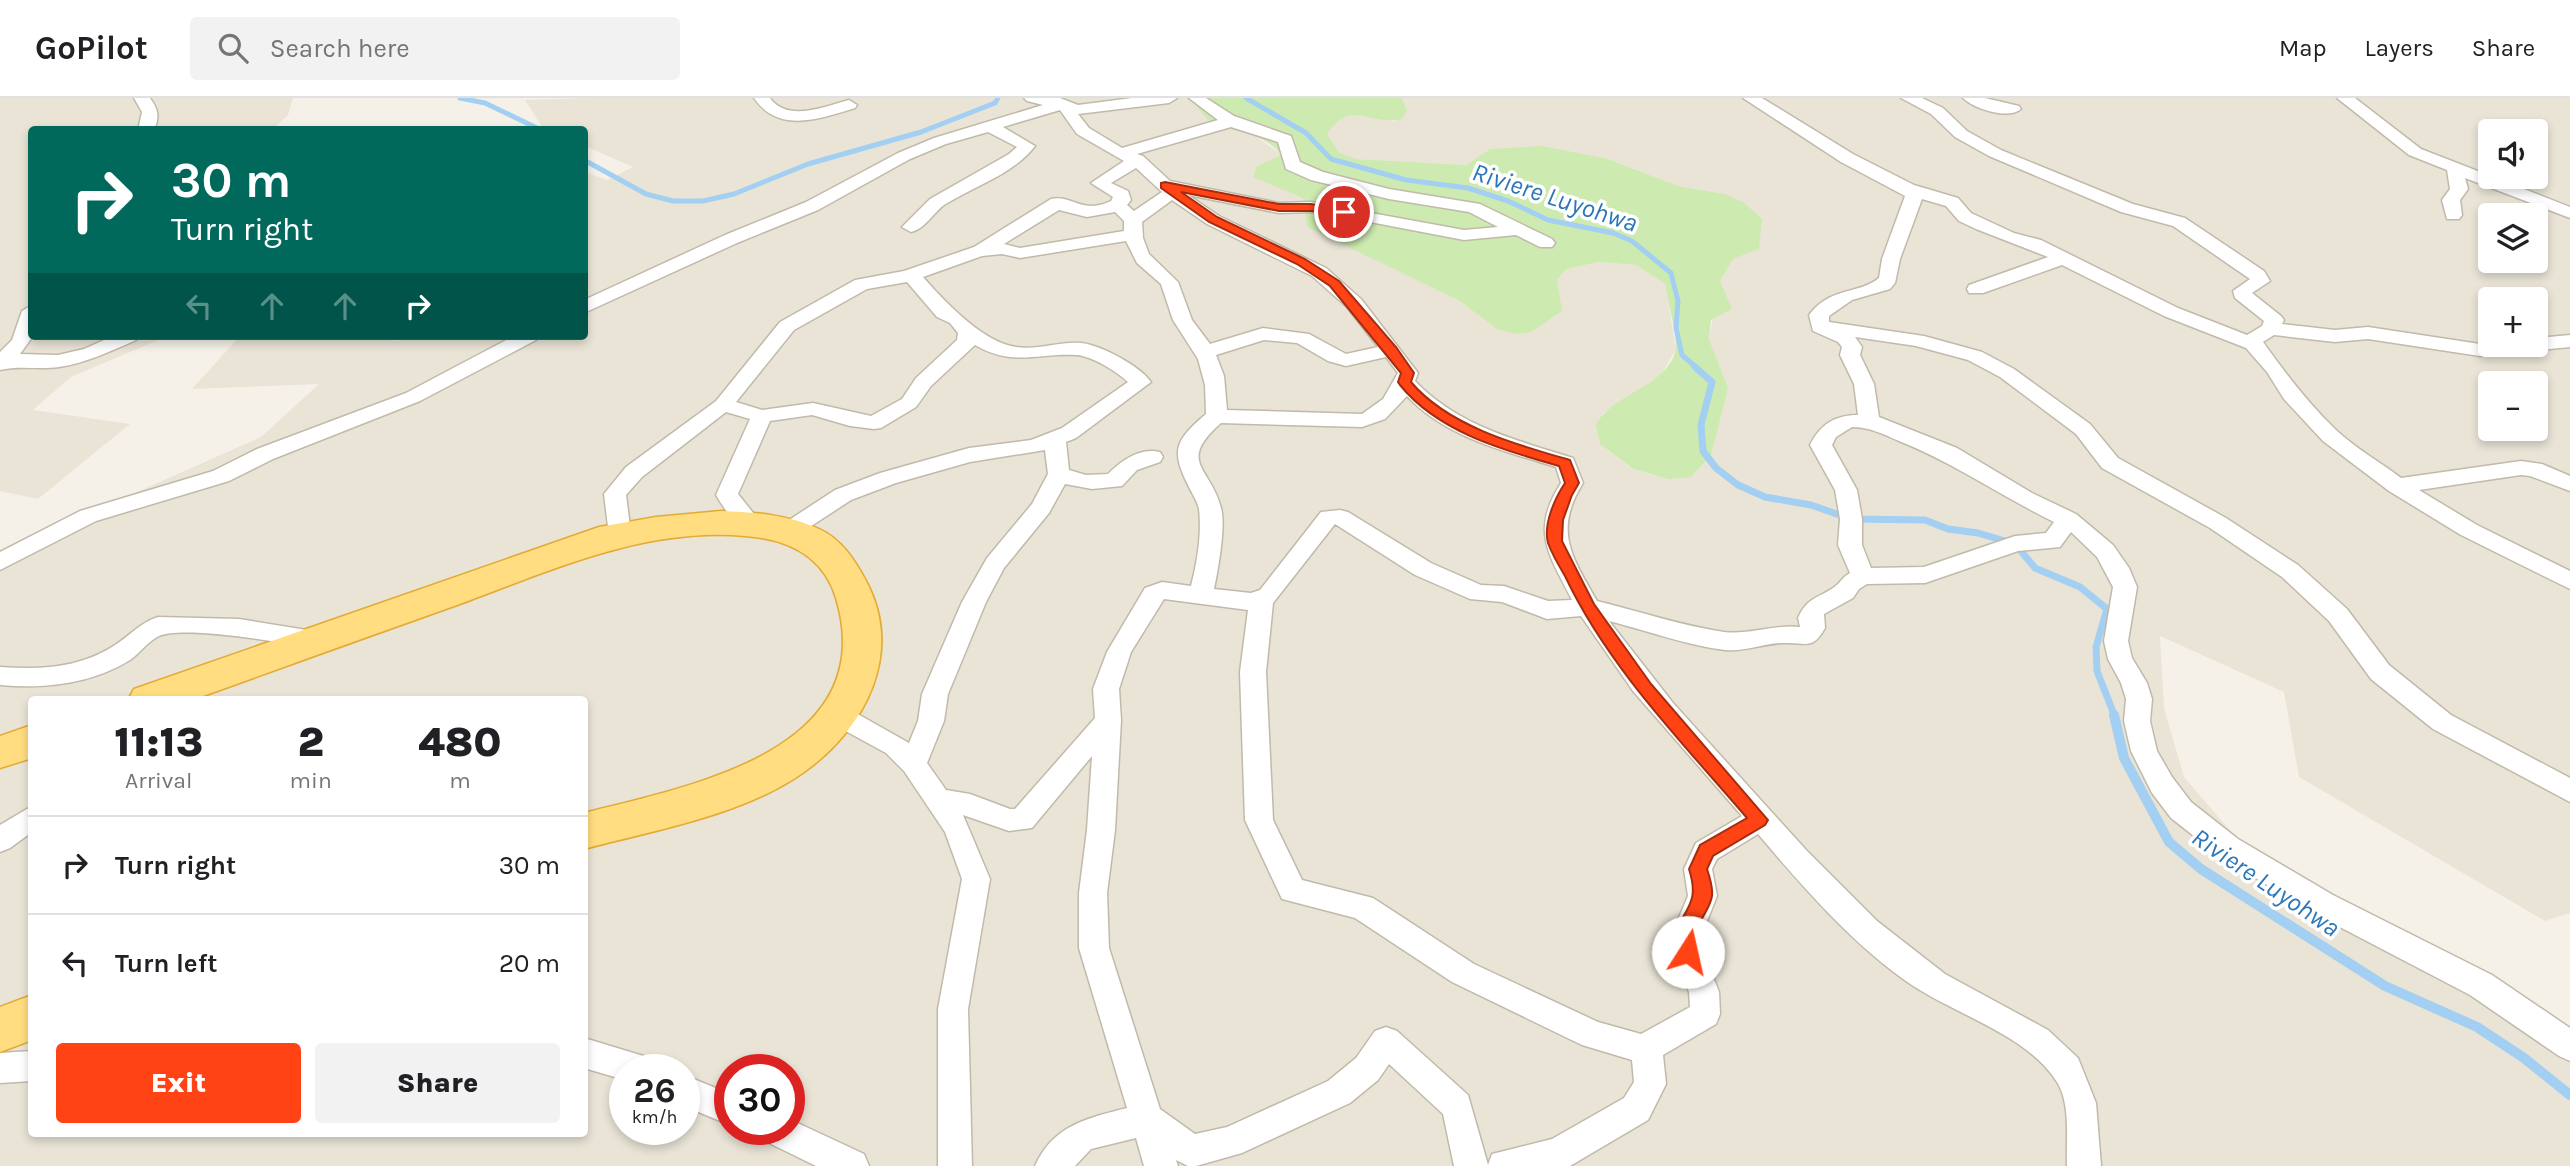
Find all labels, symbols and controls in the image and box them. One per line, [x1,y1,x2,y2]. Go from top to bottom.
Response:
search box [190,17,680,80]
text: GoPilot [35,29,148,67]
icon: search [214,29,252,67]
text: Search here [270,33,410,64]
text: Map [2279,34,2327,62]
text: Layers [2365,34,2434,62]
text: Share [2472,34,2535,62]
map controls [2478,119,2548,441]
button: sound [2478,119,2548,189]
text: 30 m [171,152,291,209]
icon: right [56,154,147,245]
water label: Riviere Luyohwa [1468,156,1641,239]
pin [1314,182,1374,242]
icon: arrive [1325,193,1363,231]
button: layers [2478,203,2548,273]
text: Turn right [171,211,313,248]
icon: left [180,287,218,325]
icon: ahead [253,287,291,325]
icon: ahead [326,287,364,325]
icon: right [399,287,437,325]
button: + [2478,287,2548,357]
button: − [2478,371,2548,441]
text: 11:13 [114,717,203,767]
text: 2 [297,717,324,767]
text: 480 [418,717,502,767]
text: Arrival [125,767,192,794]
text: min [290,767,332,794]
text: m [449,767,471,794]
water label: Riviere Luyohwa [2186,821,2346,943]
icon: right [56,846,94,884]
text: Turn right [115,850,236,881]
text: 30 m [499,850,560,881]
position arrow [1651,915,1725,989]
icon: left [56,944,94,982]
text: Turn left [115,948,217,979]
text: 20 m [499,948,560,979]
button: Exit [56,1043,301,1123]
button: Share [315,1043,560,1123]
speed limit sign: 30 [714,1054,805,1145]
text: 26 [633,1070,676,1111]
text: km/h [632,1106,677,1128]

